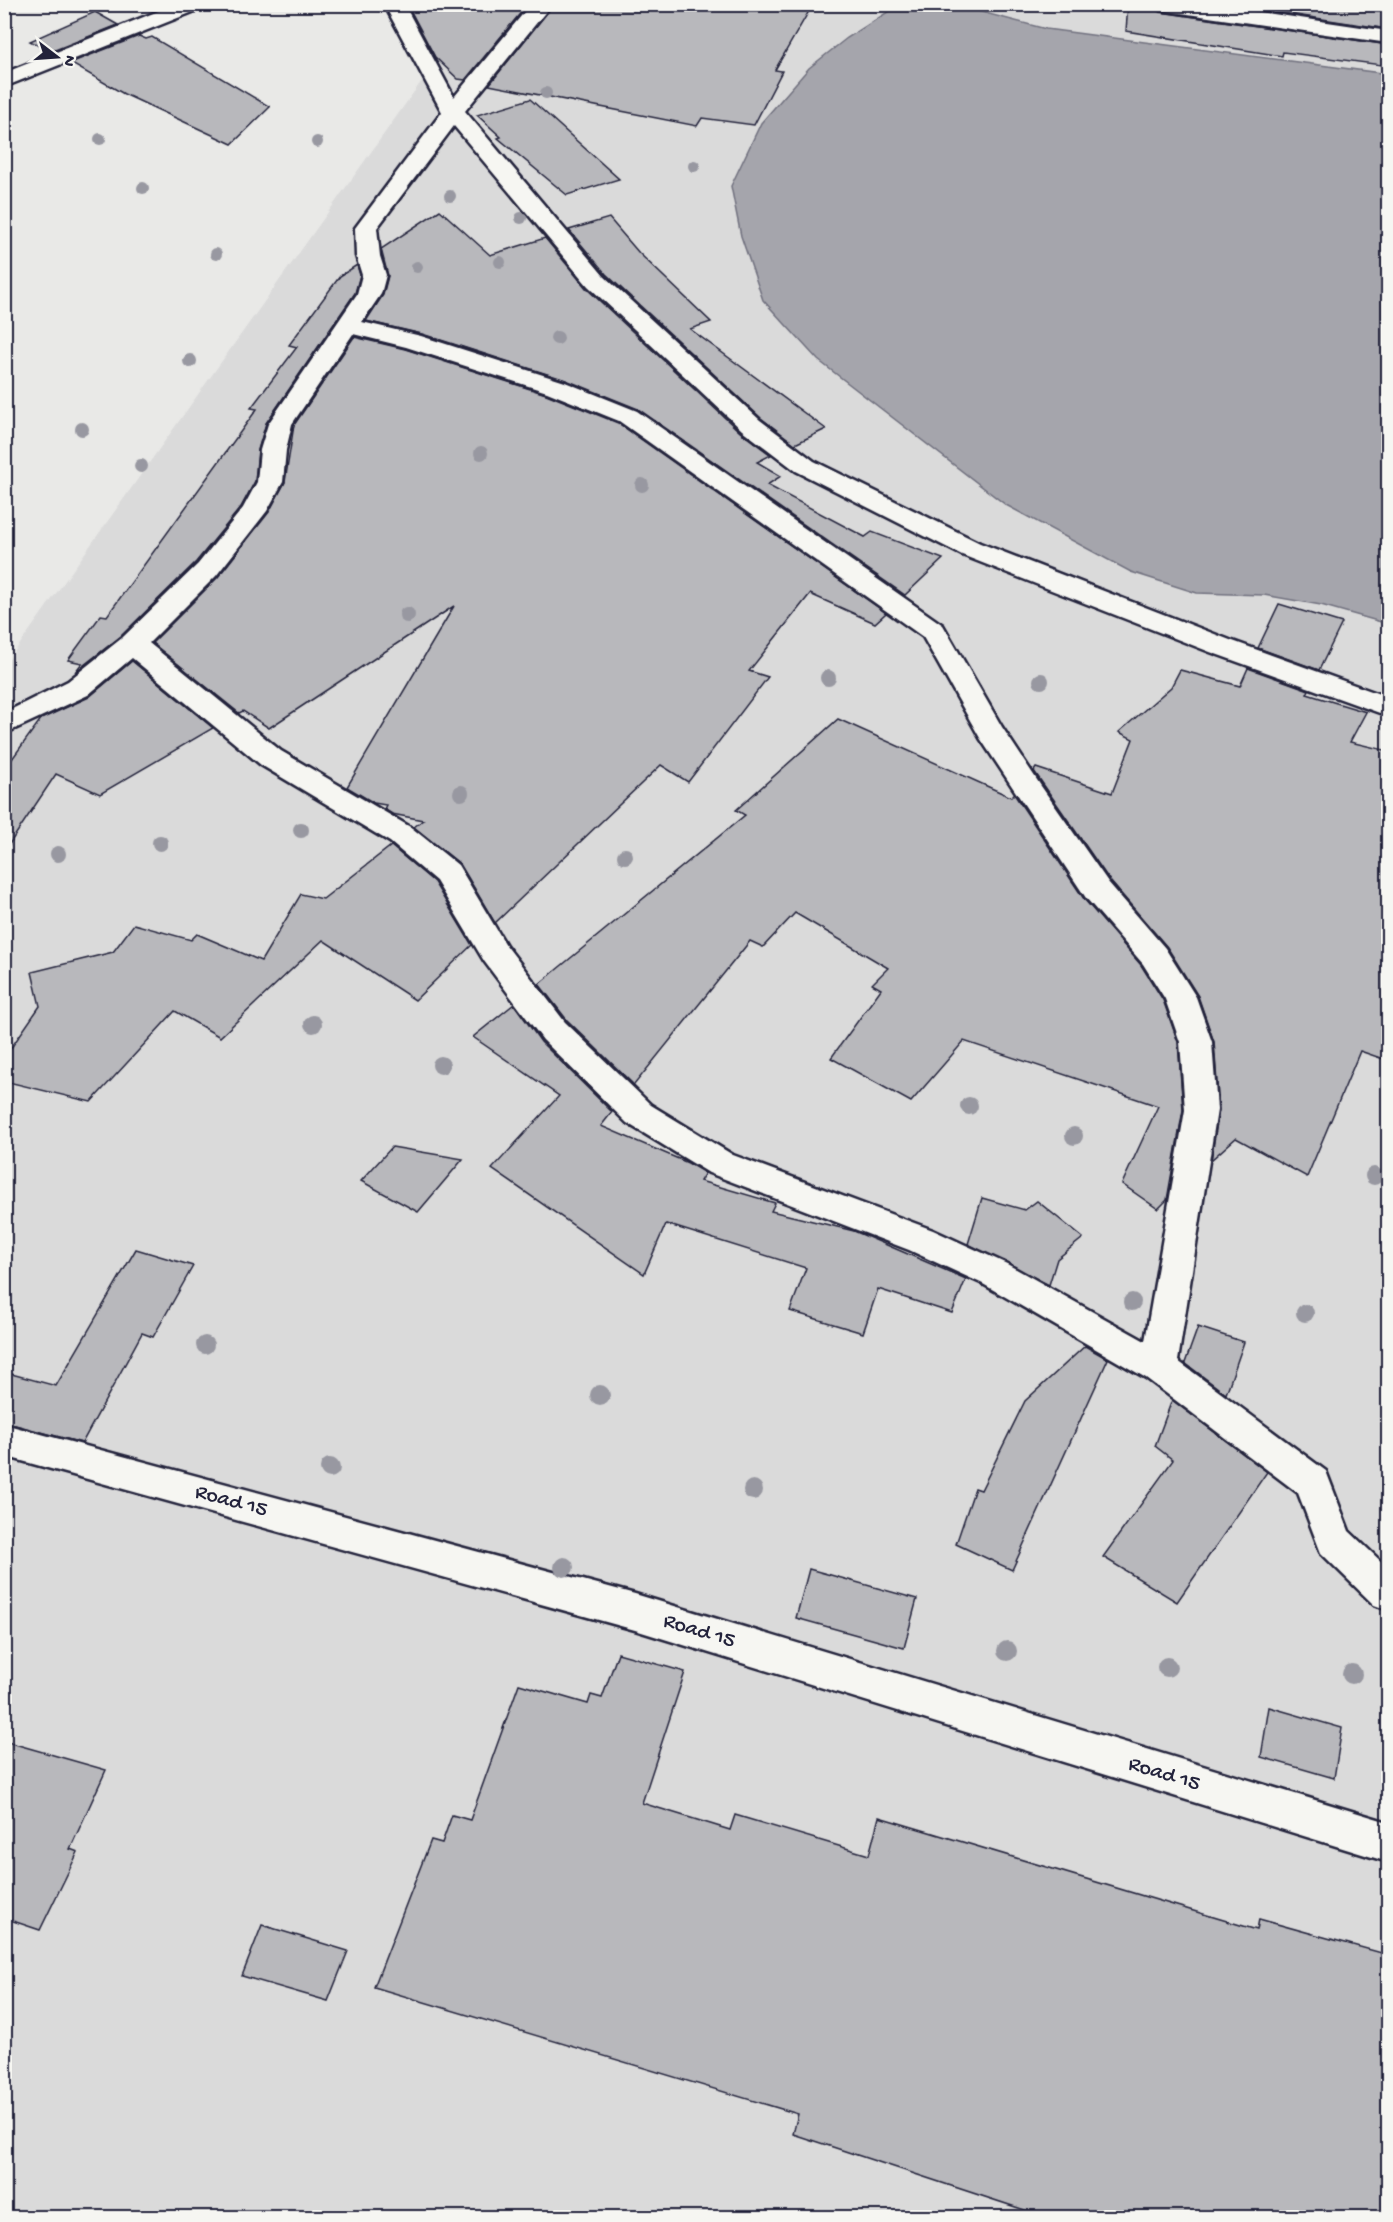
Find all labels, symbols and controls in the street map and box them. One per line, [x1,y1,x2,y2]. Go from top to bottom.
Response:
north arrow [27,27,87,87]
text: N [57,53,79,69]
street label: Road 15 [192,1480,270,1524]
street label: Road 15 [660,1609,738,1655]
street label: Road 15 [1125,1752,1203,1798]

